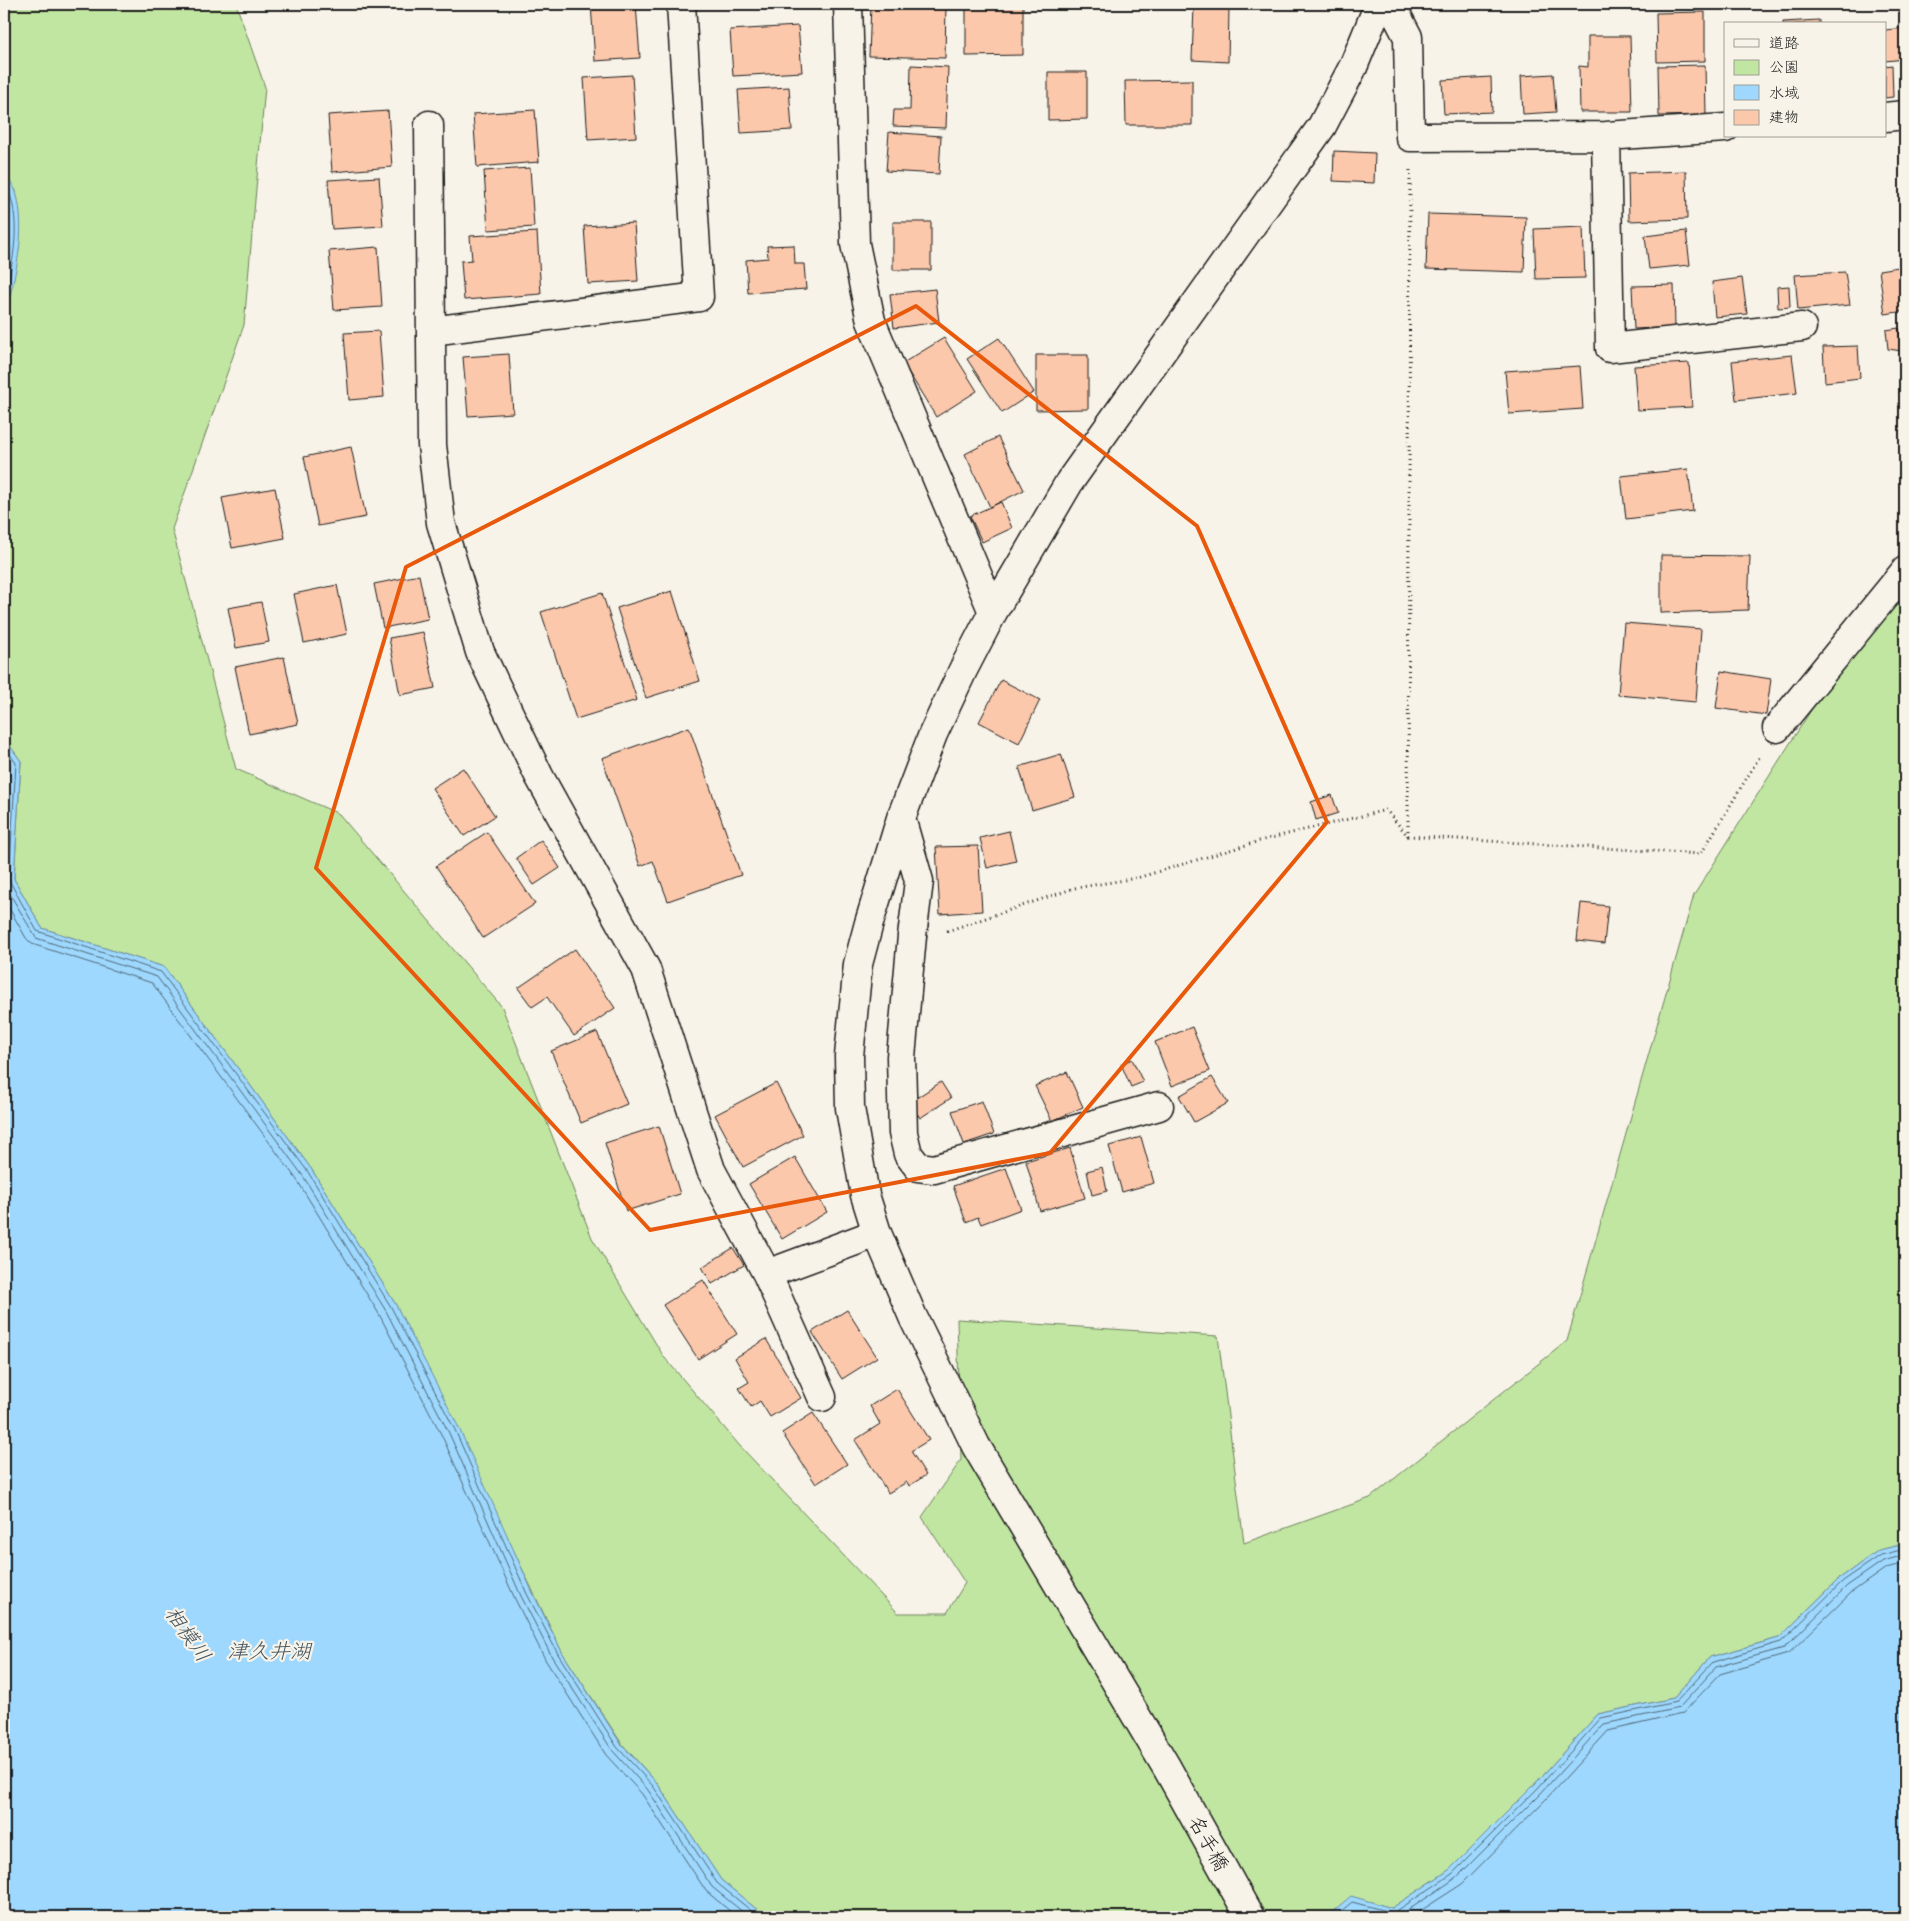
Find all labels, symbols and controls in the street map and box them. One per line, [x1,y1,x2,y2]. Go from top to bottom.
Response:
legend [1724,22,1886,138]
text: 道路 [1769,34,1799,56]
text: 公園 [1769,58,1799,80]
text: 水域 [1769,84,1799,106]
text: 建物 [1769,108,1799,130]
water label: 相模川 [155,1601,216,1670]
water label: 津久井湖 [227,1639,313,1669]
street label: 名手橋 [1180,1811,1233,1877]

